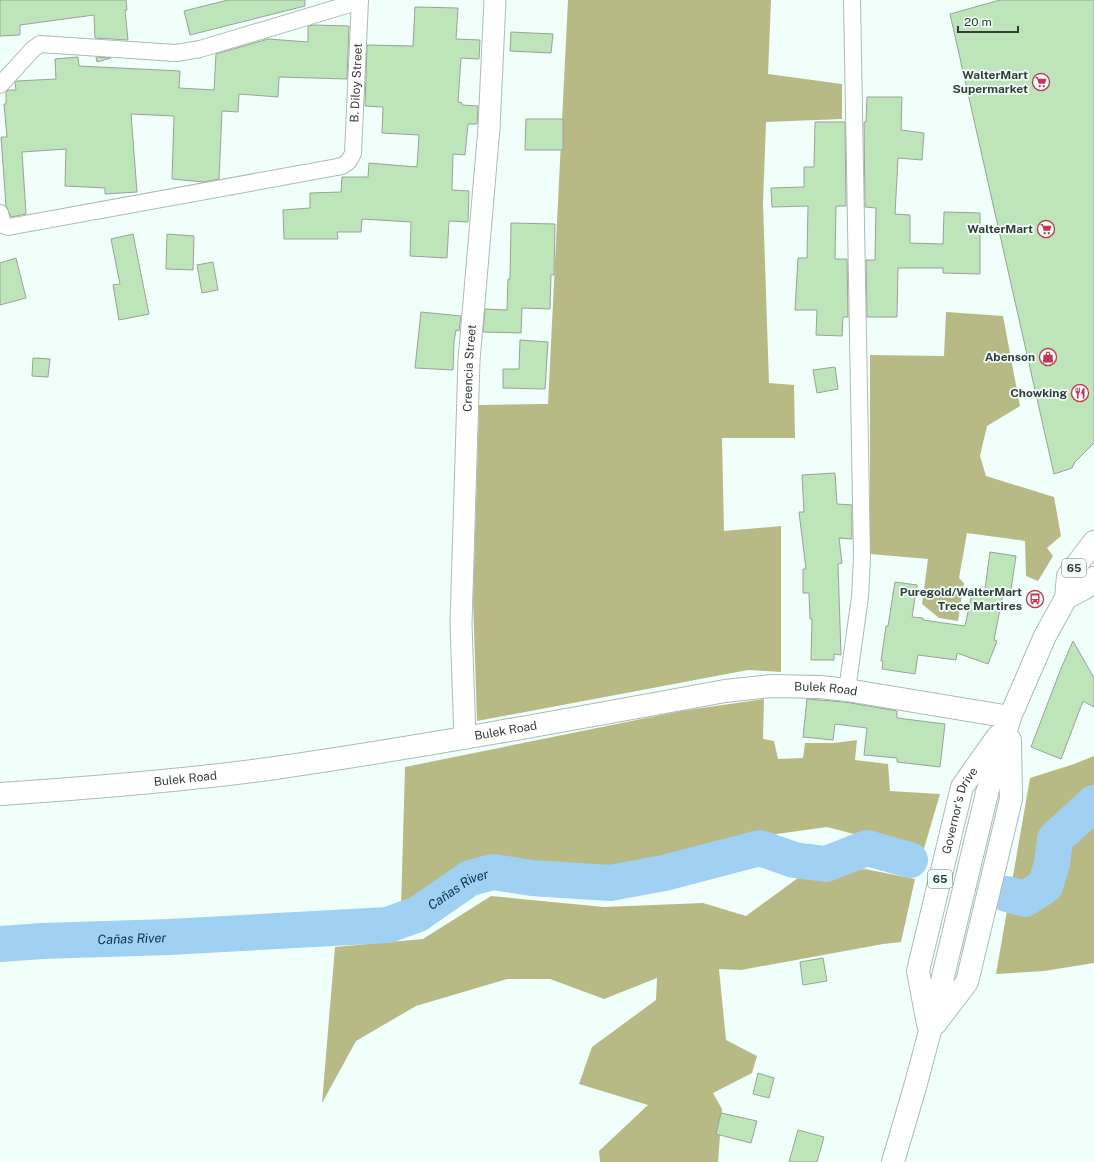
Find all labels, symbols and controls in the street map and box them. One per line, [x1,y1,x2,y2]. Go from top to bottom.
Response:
scale bar [958,8,1018,34]
text: 20 m [964,15,992,29]
street label: B. Diloy Street [347,43,365,123]
place label: WalterMart Supermarket [953,68,1028,96]
supermarket icon: WalterMart Supermarket [1031,72,1051,92]
supermarket icon: WalterMart [1036,219,1056,239]
place label: WalterMart [967,222,1033,236]
street label: Creencia Street [460,324,479,412]
shop icon: Abenson [1038,347,1058,367]
place label: Abenson [985,350,1035,364]
restaurant icon: Chowking [1070,383,1090,403]
place label: Chowking [1010,386,1067,400]
road number: 65 [1062,559,1086,577]
place label: Puregold/WalterMart Trece Martires [900,585,1022,613]
bus stop icon: Puregold/WalterMart Trece Martires [1025,589,1045,609]
street label: Bulek Road [794,679,858,699]
street label: Bulek Road [473,718,538,743]
street label: Governor's Drive [939,764,981,855]
street label: Bulek Road [153,768,218,789]
water label: Cañas River [425,866,490,913]
road number: 65 [928,870,952,888]
water label: Cañas River [97,930,167,947]

